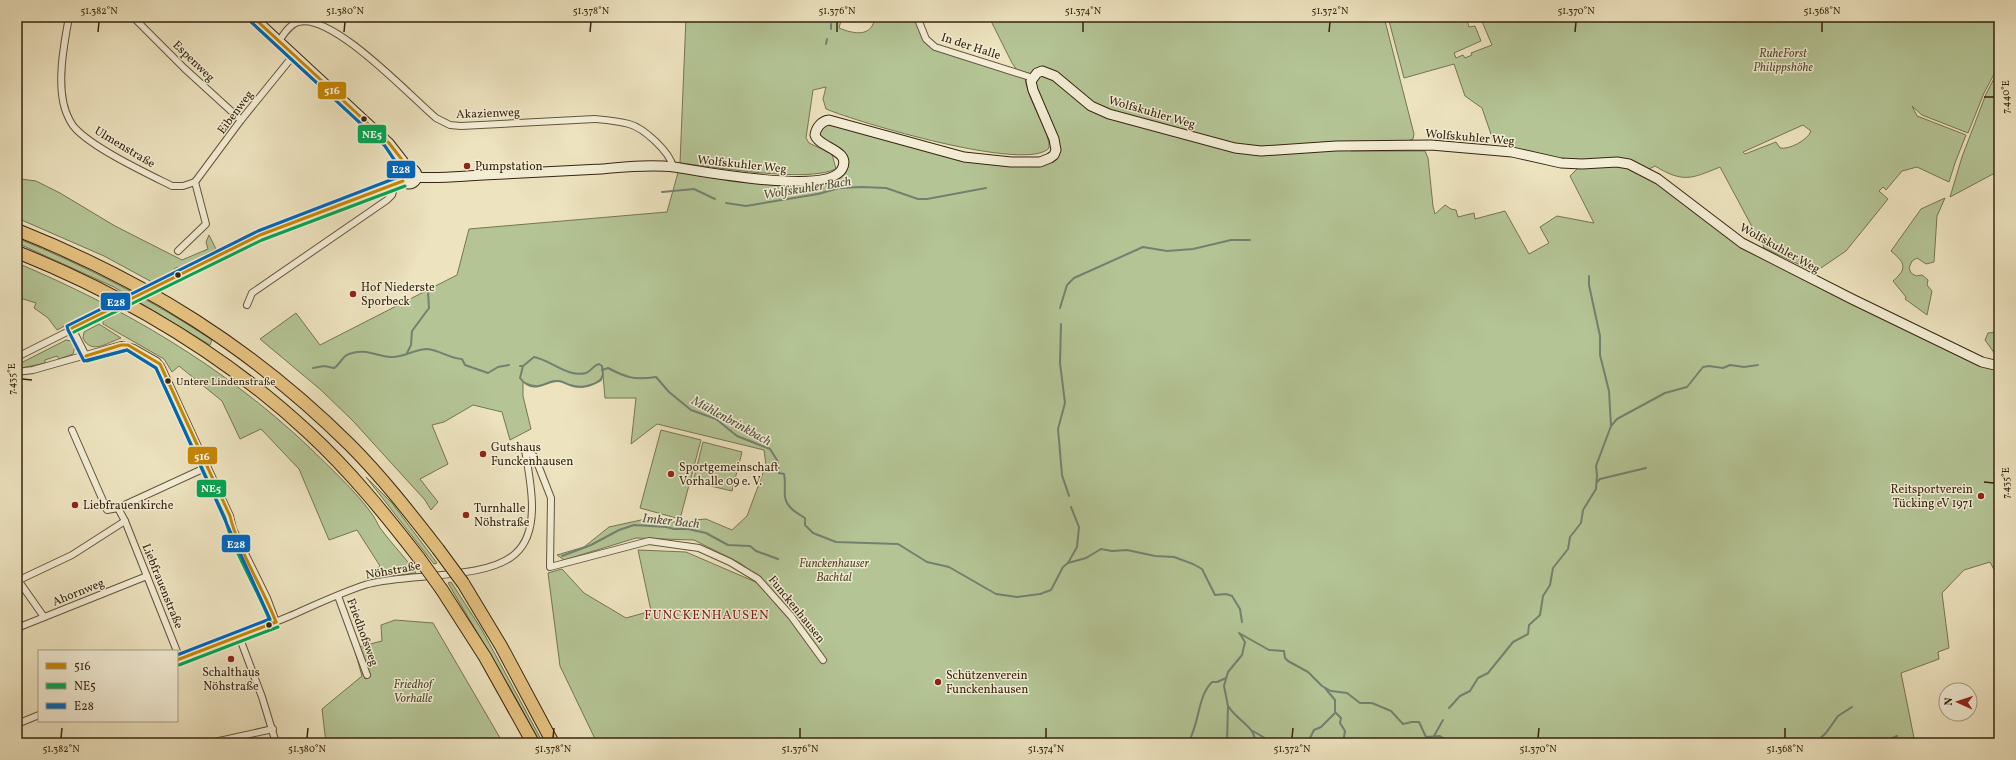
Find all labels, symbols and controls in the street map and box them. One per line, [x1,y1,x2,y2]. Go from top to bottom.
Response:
text: 51.382°N [80,4,118,18]
text: 51.380°N [326,4,364,18]
text: 51.378°N [573,4,610,18]
text: 51.376°N [819,4,856,18]
text: 51.374°N [1065,4,1102,18]
text: 51.372°N [1312,4,1349,18]
text: 51.370°N [1557,4,1595,18]
text: 51.368°N [1803,4,1841,18]
street label: In der Halle [939,30,1003,64]
street label: Espenweg [169,38,218,86]
park label: RuheForst Philippshöhe [1753,46,1813,76]
text: 7.440°E [1999,80,2013,114]
line badge: 516 [317,81,347,100]
text: 516 [324,84,340,99]
street label: Eibenweg [214,88,257,138]
street label: Wolfskuhler Weg [1106,93,1197,133]
street label: Akazienweg [456,105,520,123]
unlabelled marker [359,114,369,124]
street label: Ulmenstraße [91,123,158,172]
line badge: NE5 [357,124,387,144]
street label: Wolfskuhler Weg [1424,126,1515,150]
text: NE5 [362,128,382,143]
street label: Wolfskuhler Weg [696,152,787,178]
place label: Pumpstation [475,159,543,175]
line badge: E28 [386,160,416,179]
marker: Pumpstation [462,161,472,171]
text: E28 [392,163,410,178]
water label: Wolfskuhler Bach [762,173,853,205]
street label: Wolfskuhler Weg [1736,220,1823,278]
unlabelled marker [173,270,183,280]
place label: Hof Niederste Sporbeck [361,280,435,310]
marker: Hof Niederste Sporbeck [348,289,358,299]
line badge: E28 [100,292,131,311]
text: E28 [107,296,125,311]
text: 7.435°E [5,363,19,395]
place label: Untere Lindenstraße [176,375,275,390]
marker: Untere Lindenstraße [163,376,173,386]
water label: Mühlenbrinkbach [687,392,775,451]
place label: Gutshaus Funckenhausen [491,440,573,470]
line badge: 516 [187,446,218,465]
marker: Gutshaus Funckenhausen [478,449,488,459]
text: 516 [194,450,210,465]
place label: Sportgemeinschaft Vorhalle 09 e. V. [679,460,779,490]
text: 7.435°E [1999,467,2013,499]
marker: Sportgemeinschaft Vorhalle 09 e. V. [666,469,676,479]
line badge: NE5 [196,479,227,498]
text: NE5 [201,482,221,497]
place label: Reitsportverein Tücking eV 1971 [1890,482,1973,512]
marker: Reitsportverein Tücking eV 1971 [1976,491,1986,501]
place label: Liebfrauenkirche [83,498,174,514]
marker: Liebfrauenkirche [70,500,80,510]
place label: Turnhalle Nöhstraße [474,501,530,531]
marker: Turnhalle Nöhstraße [461,510,471,520]
water label: Imker Bach [641,510,701,534]
line badge: E28 [221,534,251,553]
text: E28 [227,538,245,553]
street label: Liebfrauenstraße [138,541,187,632]
park label: Funckenhauser Bachtal [799,556,869,586]
street label: Nöhstraße [364,558,422,584]
street label: Funckenhausen [764,573,828,647]
street label: Ahornweg [50,575,107,611]
street label: Friedhofsweg [342,596,382,668]
district label: FUNCKENHAUSEN [644,607,770,625]
unlabelled marker [264,620,274,630]
legend [38,650,178,722]
marker: Schalthaus Nöhstraße [226,654,236,664]
text: 516 [74,659,91,675]
place label: Schalthaus Nöhstraße [202,665,260,695]
place label: Schützenverein Funckenhausen [946,668,1028,698]
park label: Friedhof Vorhalle [393,677,435,707]
marker: Schützenverein Funckenhausen [933,677,943,687]
text: NE5 [74,679,96,695]
north arrow [1938,682,1978,722]
text: N [1942,697,1957,706]
text: E28 [74,699,94,715]
text: 51.382°N [42,742,80,756]
text: 51.380°N [288,742,326,756]
text: 51.378°N [535,742,572,756]
text: 51.376°N [782,742,819,756]
text: 51.374°N [1028,742,1065,756]
text: 51.372°N [1274,742,1311,756]
text: 51.370°N [1519,742,1557,756]
text: 51.368°N [1766,742,1804,756]

